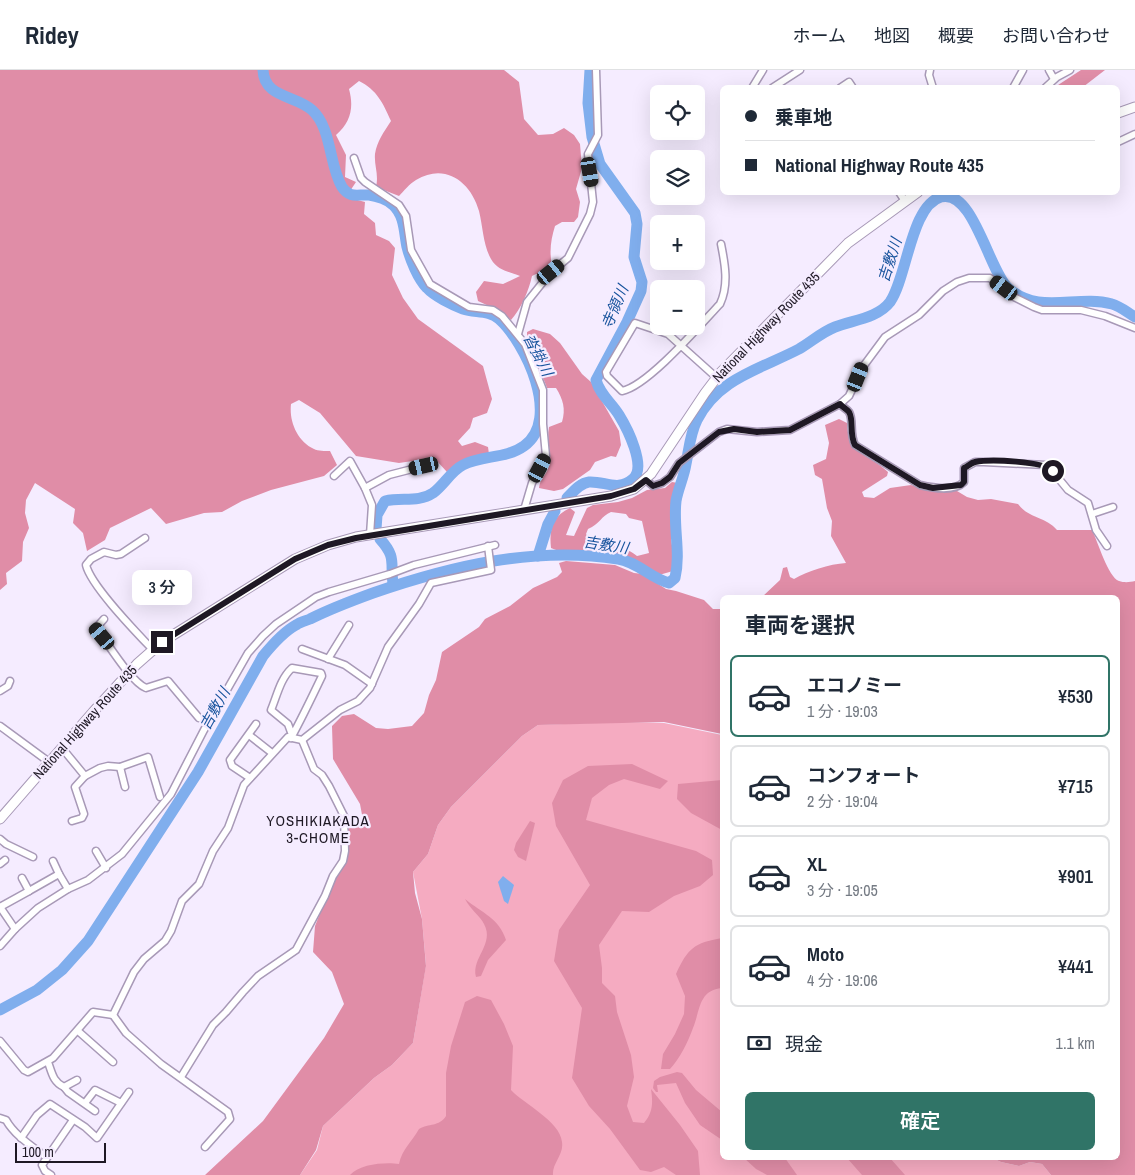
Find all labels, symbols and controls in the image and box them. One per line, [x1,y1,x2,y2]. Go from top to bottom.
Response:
text: Ridey [25,19,79,51]
text: ホーム [793,23,846,48]
text: 地図 [874,23,910,48]
text: 概要 [938,23,974,48]
text: お問い合わせ [1002,23,1110,48]
map controls [650,85,705,335]
button: locate [650,85,705,140]
text: 乗車地 [775,104,832,130]
button: layers [650,150,705,205]
text: National Highway Route 435 [775,152,984,178]
car [580,156,599,188]
button: + [650,215,705,270]
water label: 吉敷川 [873,233,907,284]
car [534,257,567,287]
street label: National Highway Route 435 [709,268,823,386]
car [987,273,1020,303]
water label: 寺領川 [596,280,634,332]
button: − [650,280,705,335]
water label: 沓掛川 [519,330,559,381]
car [845,360,870,394]
car [526,451,553,485]
car [407,455,440,477]
route start [1042,460,1064,482]
water label: 吉敷川 [582,531,632,559]
callout: 3 分 [132,570,192,604]
text: 3 分 [149,576,175,598]
text: 車両を選択 [745,610,855,640]
car [86,620,117,652]
route end [151,631,173,653]
street label: National Highway Route 435 [29,661,141,783]
text: エコノミー [807,672,902,698]
icon: car [747,674,792,719]
water label: 吉敷川 [194,682,236,734]
text: ¥530 [1058,683,1093,709]
text: 1 分 · 19:03 [807,700,878,722]
text: コンフォート [807,762,920,788]
icon: car [747,764,792,809]
text: ¥715 [1058,773,1093,799]
text: 2 分 · 19:04 [807,790,878,812]
district label: YOSHIKIAKADA 3-CHOME [266,810,370,848]
text: XL [807,851,827,877]
icon: car [747,854,792,899]
text: ¥901 [1058,863,1093,889]
text: 3 分 · 19:05 [807,879,878,901]
text: Moto [807,941,844,967]
icon: car [747,944,792,989]
text: ¥441 [1058,953,1093,979]
text: 4 分 · 19:06 [807,969,878,991]
icon: cash [745,1029,773,1057]
text: 現金 [785,1031,823,1057]
text: 1.1 km [1056,1032,1095,1054]
button: 確定 [745,1092,1095,1150]
scale bar [15,1140,106,1163]
text: 100 m [22,1143,54,1161]

